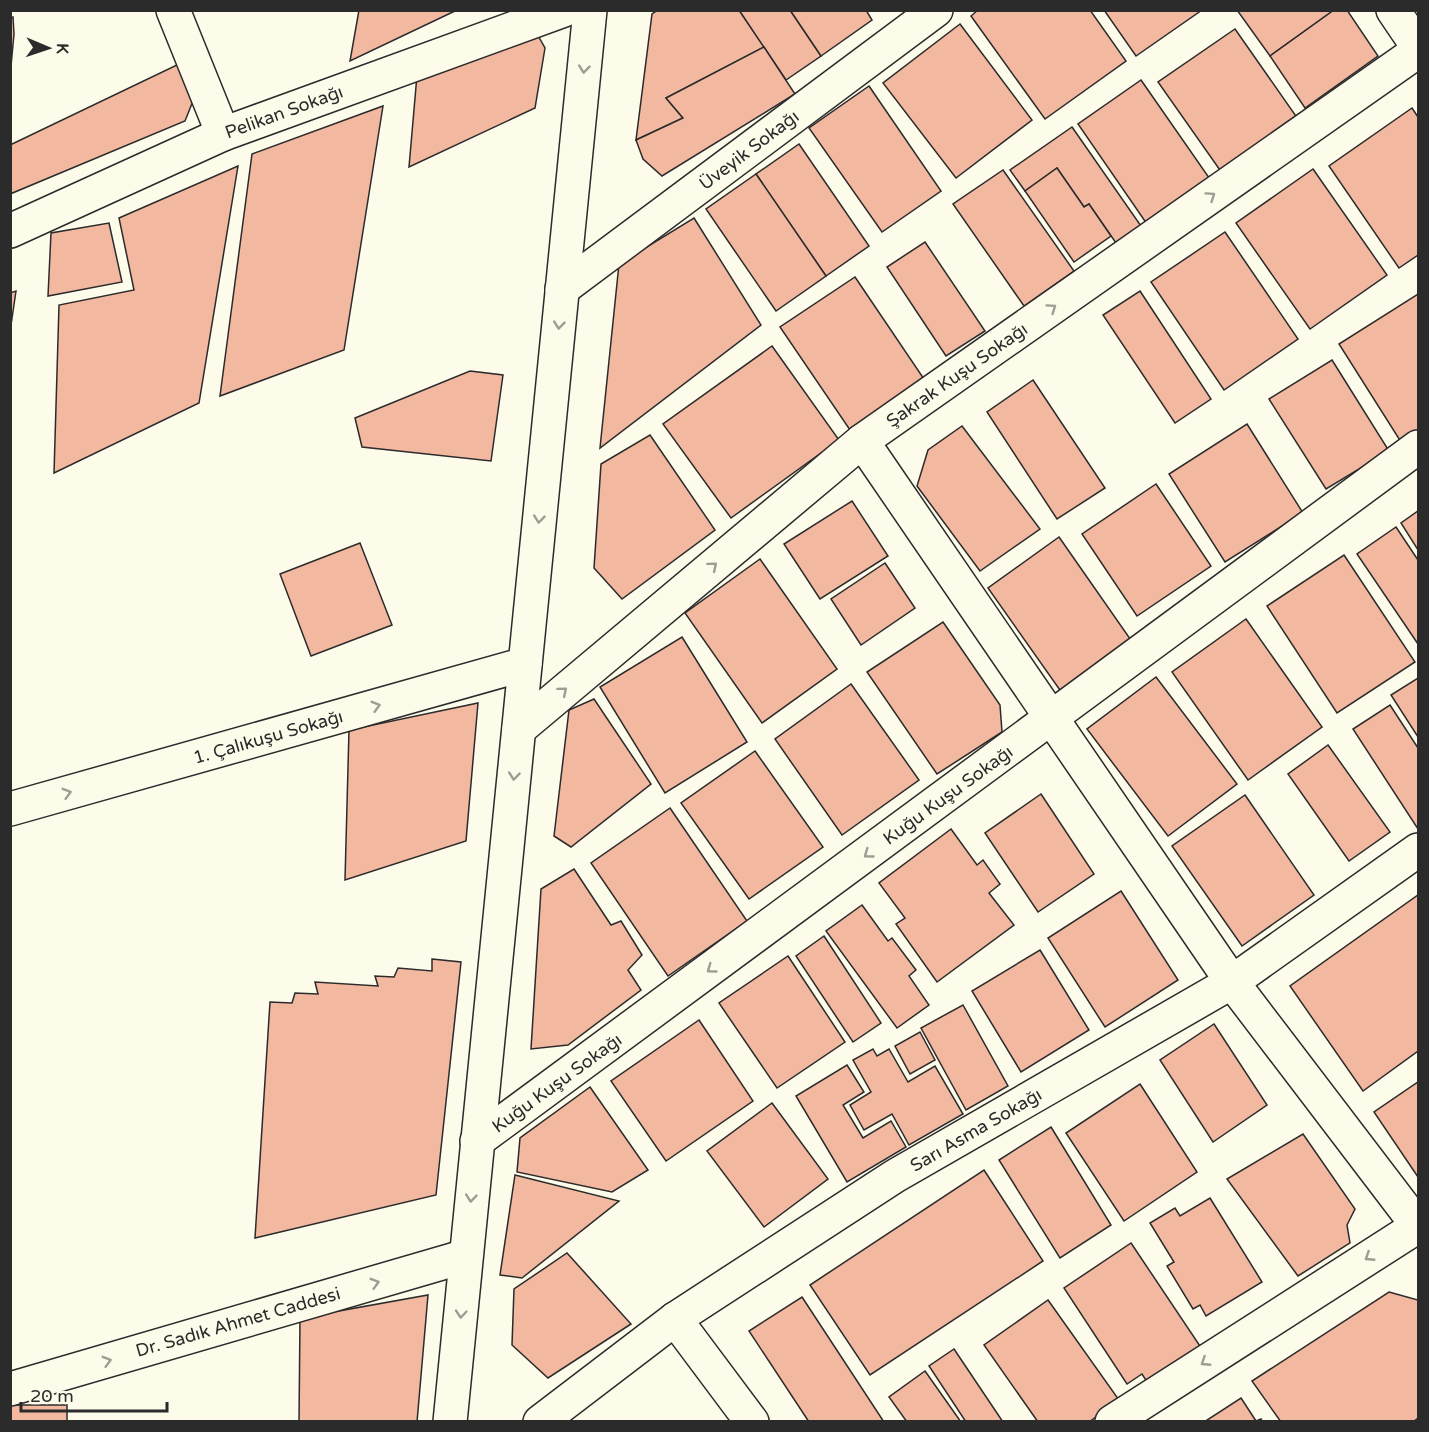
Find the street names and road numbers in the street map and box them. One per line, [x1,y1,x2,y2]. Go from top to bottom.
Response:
street label: Pelikan Sokağı [222,80,346,144]
street label: Üveyik Sokağı [695,105,803,195]
street label: Şakrak Kuşu Sokağı [882,318,1032,432]
street label: 1. Çalıkuşu Sokağı [191,705,345,769]
street label: Kuğu Kuşu Sokağı [879,741,1017,849]
street label: Kuğu Kuşu Sokağı [488,1029,626,1137]
street label: Sarı Asma Sokağı [906,1083,1046,1177]
street label: Dr. Sadık Ahmet Caddesi [133,1282,343,1362]

